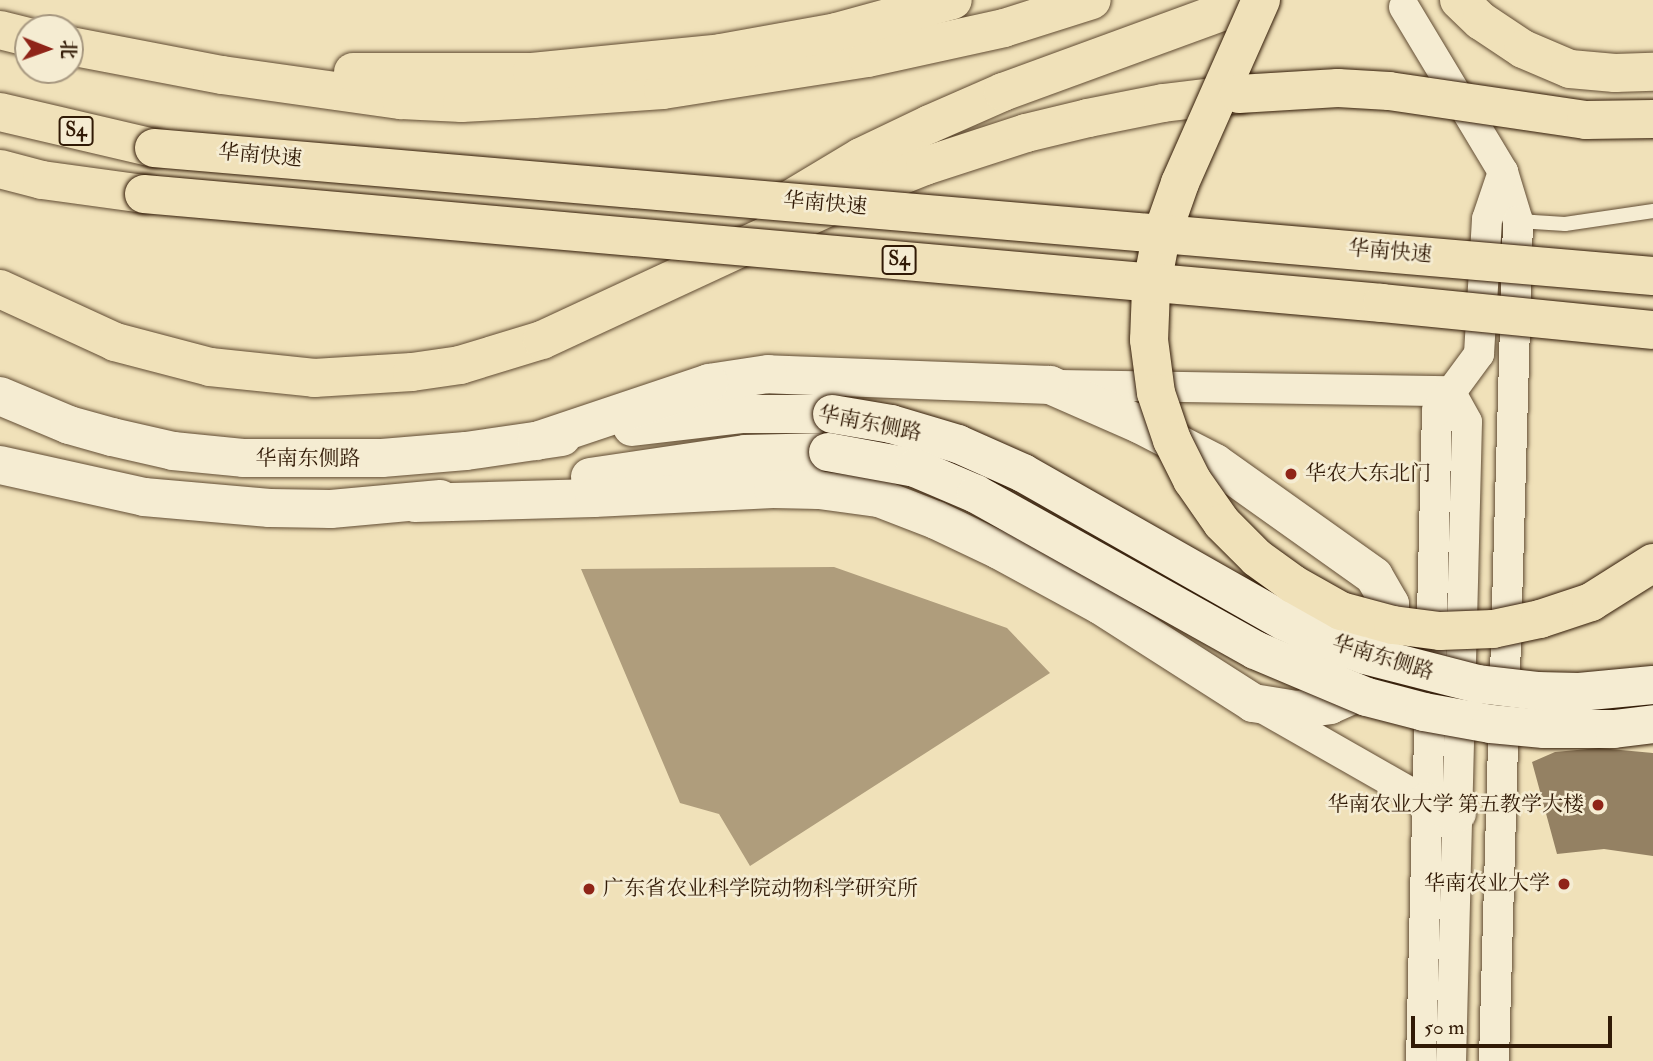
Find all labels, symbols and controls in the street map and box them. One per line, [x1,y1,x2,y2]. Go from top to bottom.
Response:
north arrow [14,14,84,84]
text: 北 [56,40,80,59]
road number: S4 [58,116,94,146]
street label: 华南快速 [217,140,303,172]
street label: 华南快速 [782,188,868,220]
street label: 华南快速 [1347,236,1433,268]
road number: S4 [881,244,916,276]
street label: 华南东侧路 [816,402,924,446]
street label: 华南东侧路 [256,446,360,472]
place label: 华农大东北门 [1305,461,1431,487]
marker: 华农大东北门 [1283,466,1299,482]
street label: 华南东侧路 [1329,631,1437,685]
place label: 华南农业大学 第五教学大楼 [1328,792,1584,818]
marker: 华南农业大学 第五教学大楼 [1590,797,1606,813]
place label: 华南农业大学 [1424,871,1550,897]
place label: 广东省农业科学院动物科学研究所 [603,876,918,902]
marker: 华南农业大学 [1556,876,1572,892]
marker: 广东省农业科学院动物科学研究所 [581,881,597,897]
scale bar [1415,1002,1616,1046]
text: 50 m [1424,1014,1465,1041]

